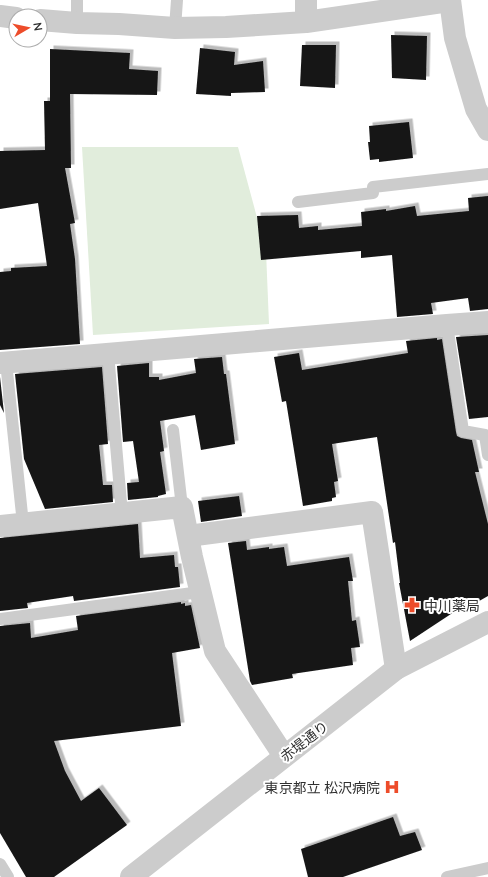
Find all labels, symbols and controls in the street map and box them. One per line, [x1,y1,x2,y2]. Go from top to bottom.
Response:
north arrow [8,8,48,48]
text: N [31,21,45,32]
pharmacy icon: 中川薬局 [403,596,421,614]
place label: 中川薬局 [424,597,480,614]
street label: 赤堤通り [277,717,331,765]
hospital icon: 東京都立 松沢病院 [383,778,401,796]
place label: 東京都立 松沢病院 [264,779,380,796]

